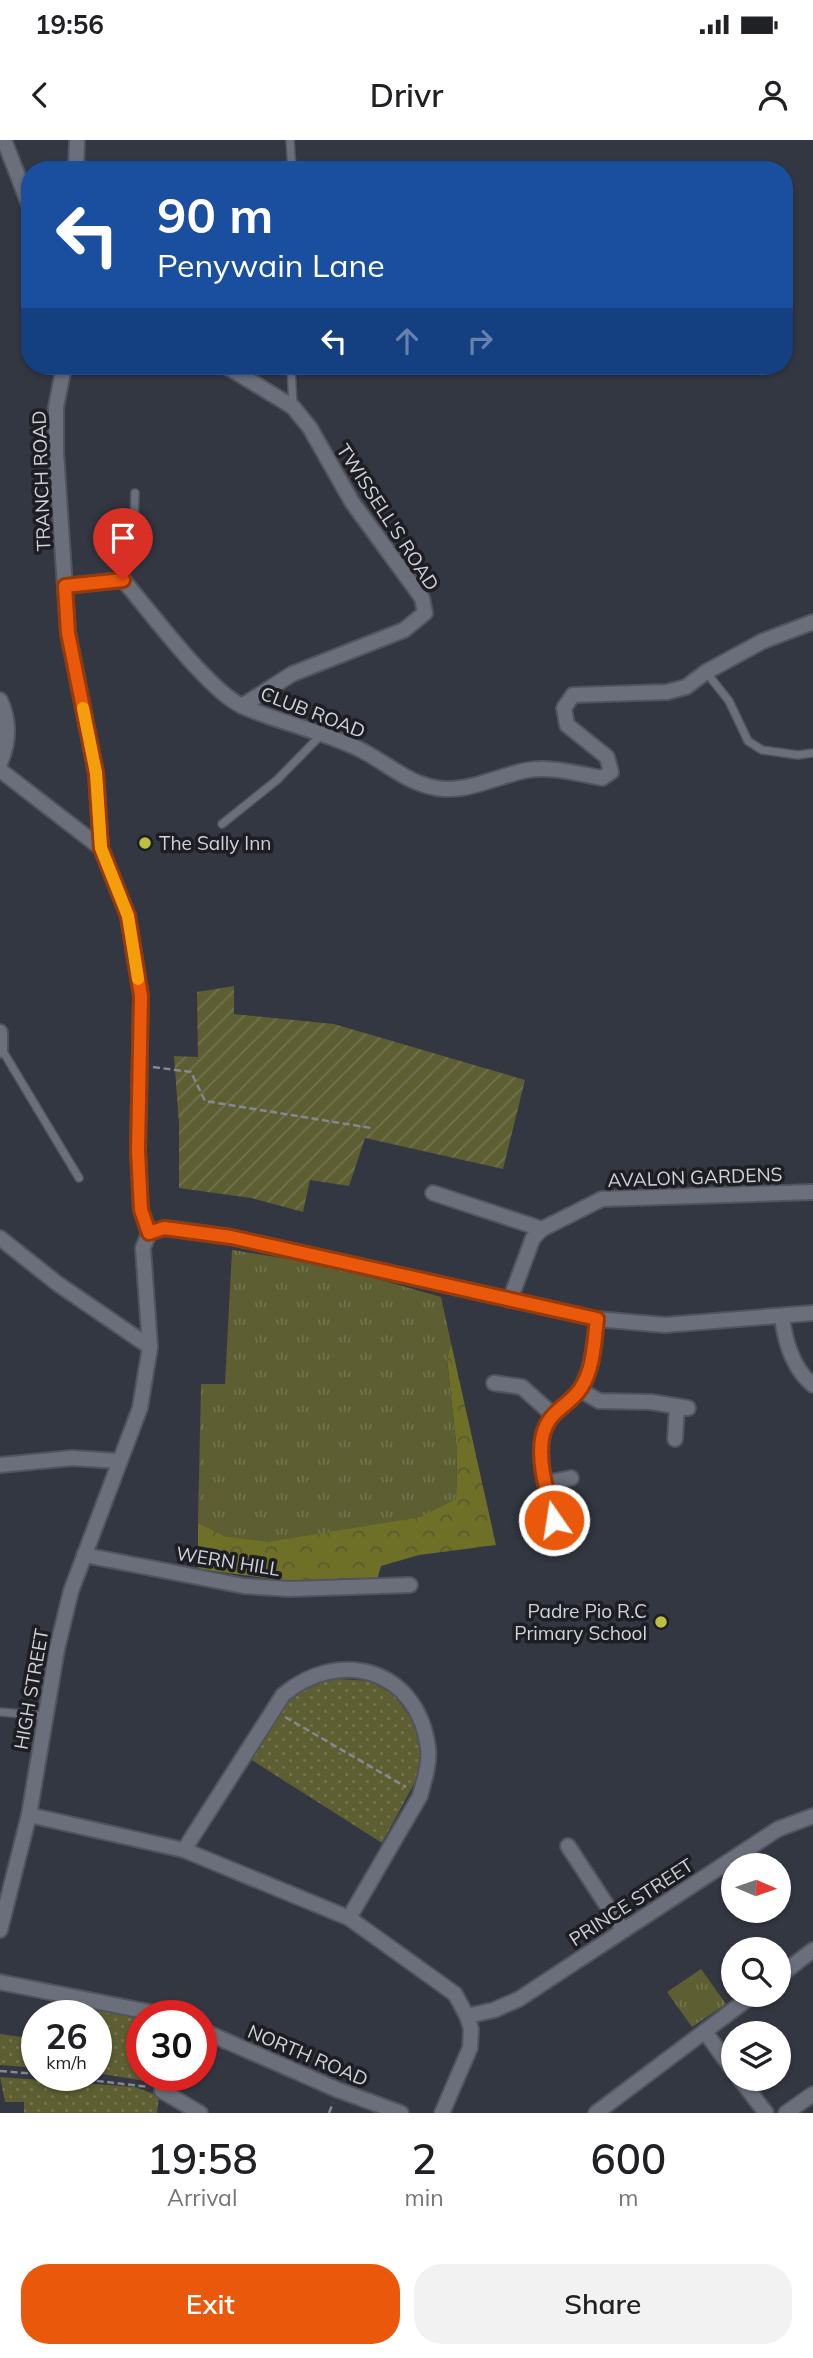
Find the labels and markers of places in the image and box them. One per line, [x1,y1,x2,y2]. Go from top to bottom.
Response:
pin [93,508,153,580]
place label: The Sally Inn [159,831,271,855]
marker: The Sally Inn [137,835,153,851]
place label: Padre Pio R.C Primary School [514,1599,647,1645]
marker: Padre Pio R.C Primary School [653,1614,669,1630]

